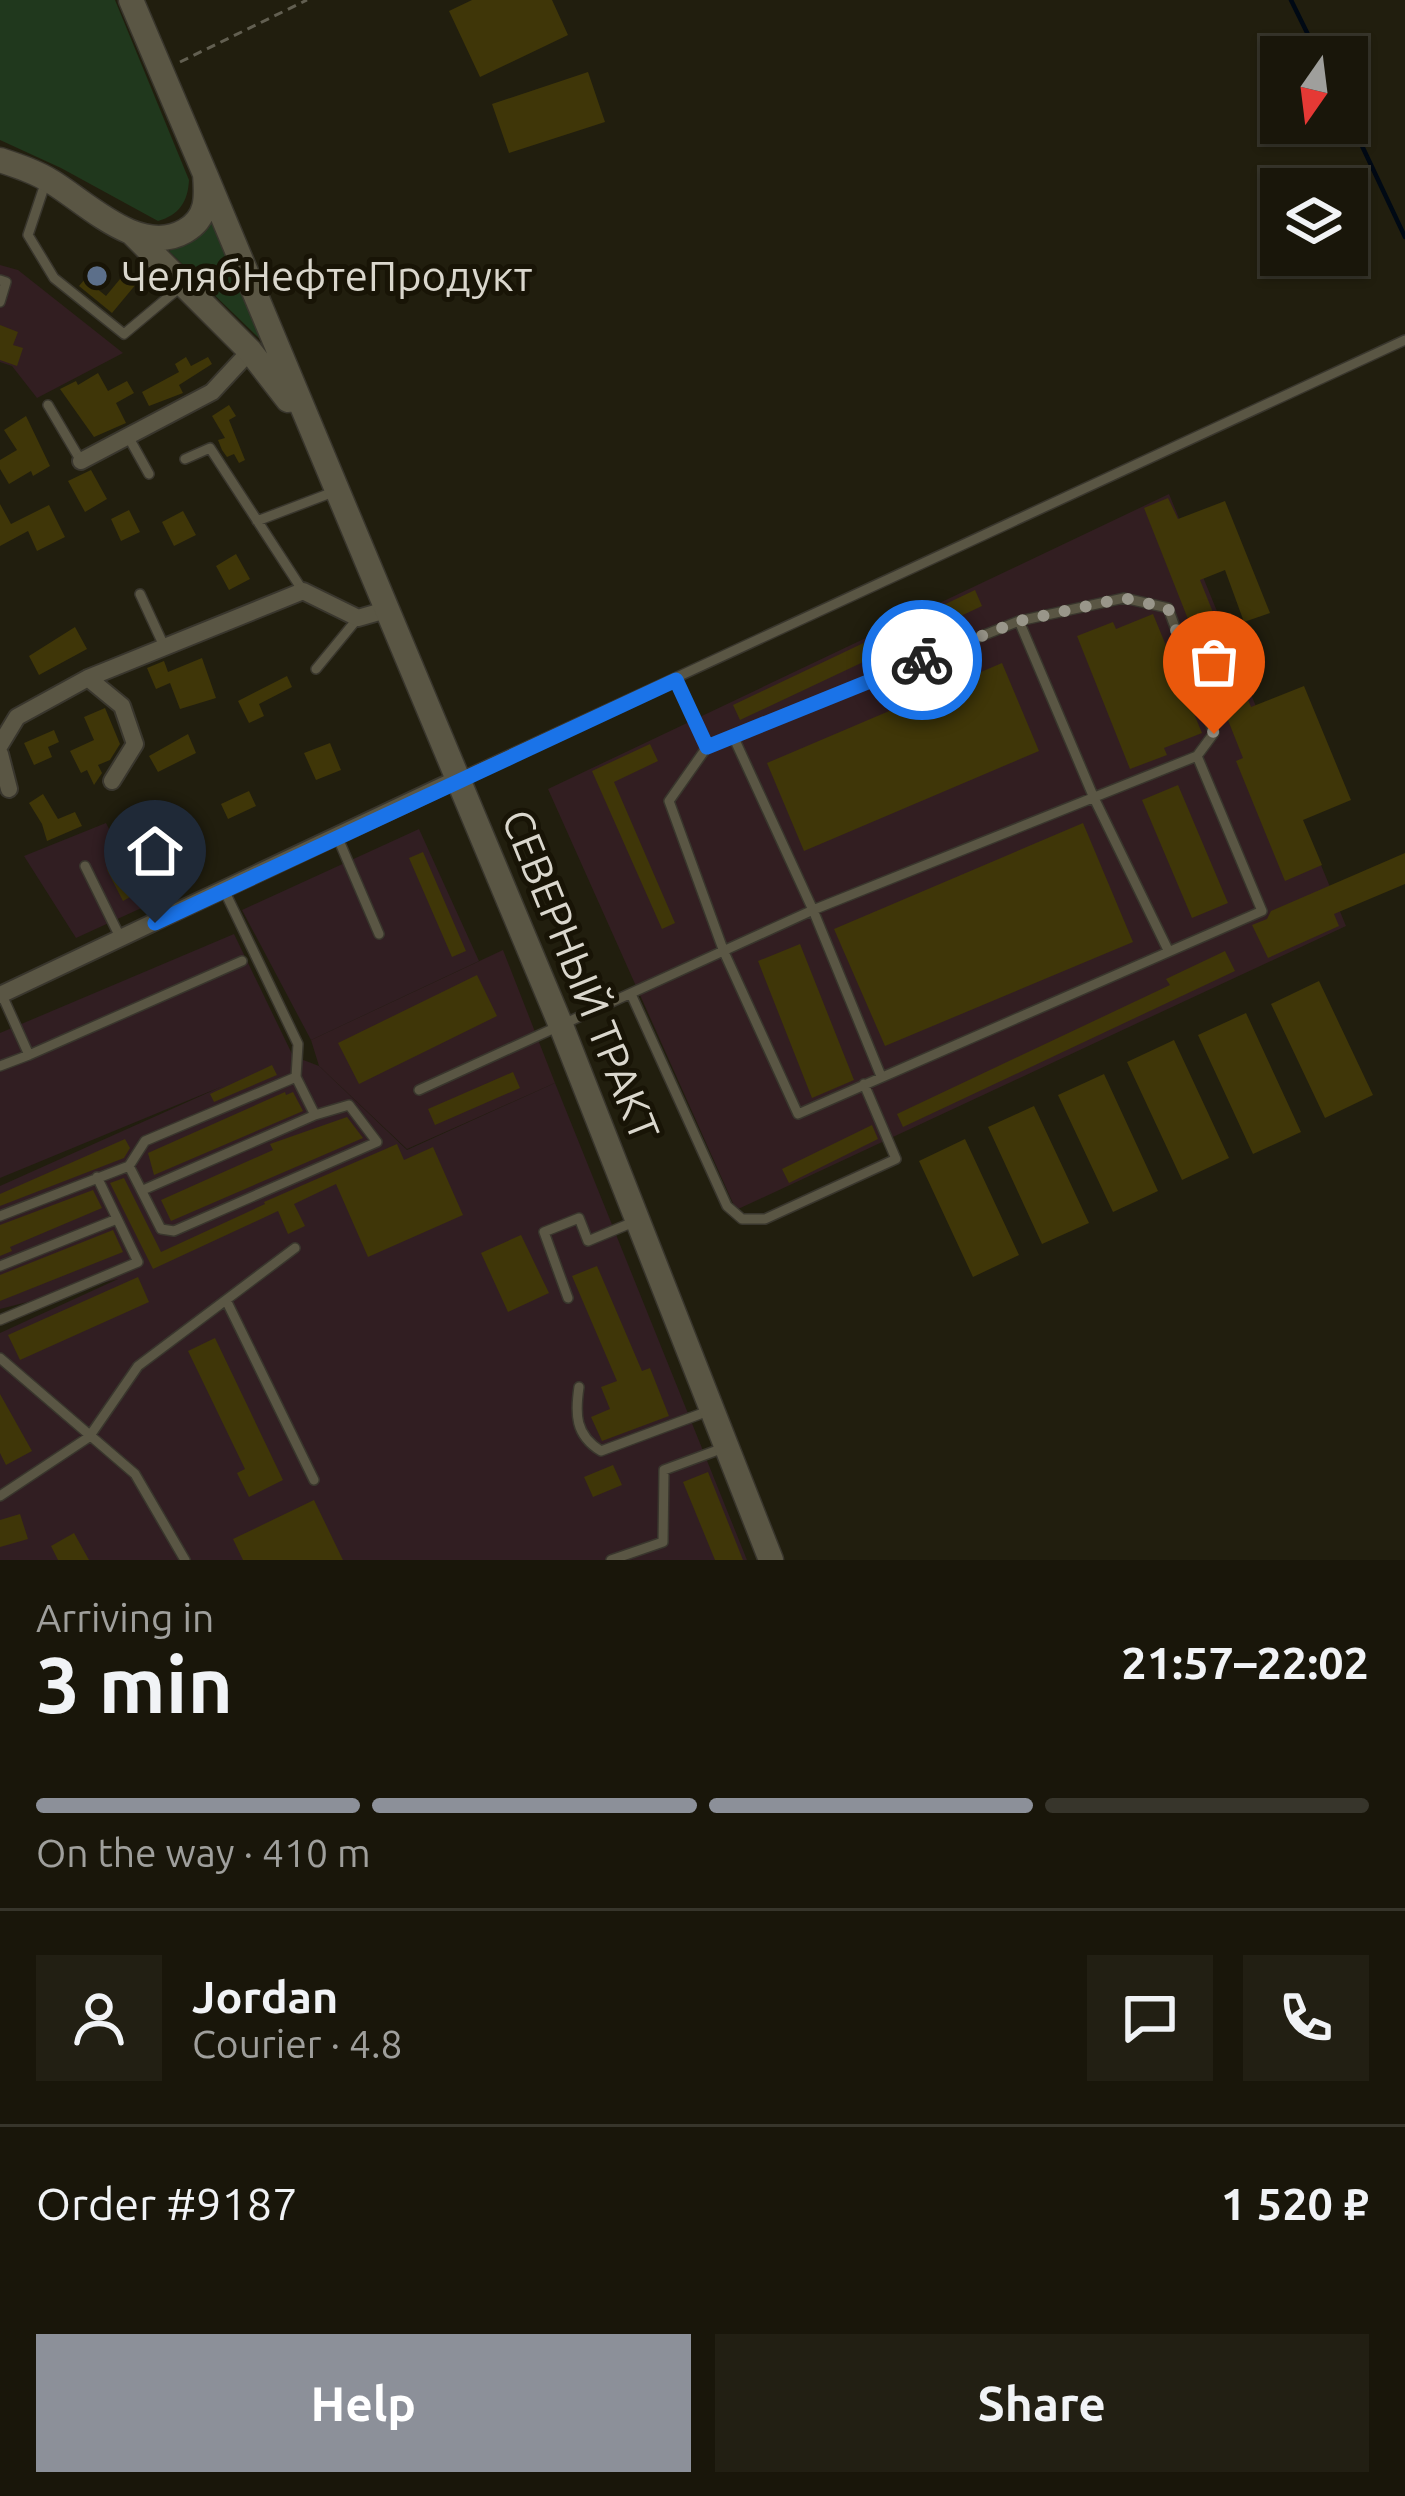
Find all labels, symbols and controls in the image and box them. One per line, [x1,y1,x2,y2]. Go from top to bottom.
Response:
north arrow [1260,36,1368,144]
map controls [1260,36,1368,276]
button: layers [1260,168,1368,276]
place label: ЧелябНефтеПродукт [121,252,533,299]
marker: ЧелябНефтеПродукт [84,263,110,289]
courier [862,600,982,720]
pin [1163,611,1265,734]
icon: bike [889,627,955,693]
icon: bag [1181,629,1247,695]
pin [104,800,206,923]
street label: СЕВЕРНЫЙ ТРАКТ [494,803,669,1147]
icon: home [122,818,188,884]
text: Arriving in [36,1596,214,1639]
text: 21:57–22:02 [1121,1637,1369,1688]
text: 3 min [36,1640,233,1728]
text: On the way · 410 m [36,1831,371,1874]
button: person [36,1955,162,2081]
button: chat [1087,1955,1213,2081]
button: phone [1243,1955,1369,2081]
text: Jordan [192,1971,338,2022]
text: Courier · 4.8 [192,2022,403,2065]
text: Order #9187 [36,2178,298,2229]
text: 1 520 ₽ [1221,2178,1369,2229]
button: Help [36,2334,691,2472]
button: Share [715,2334,1369,2472]

